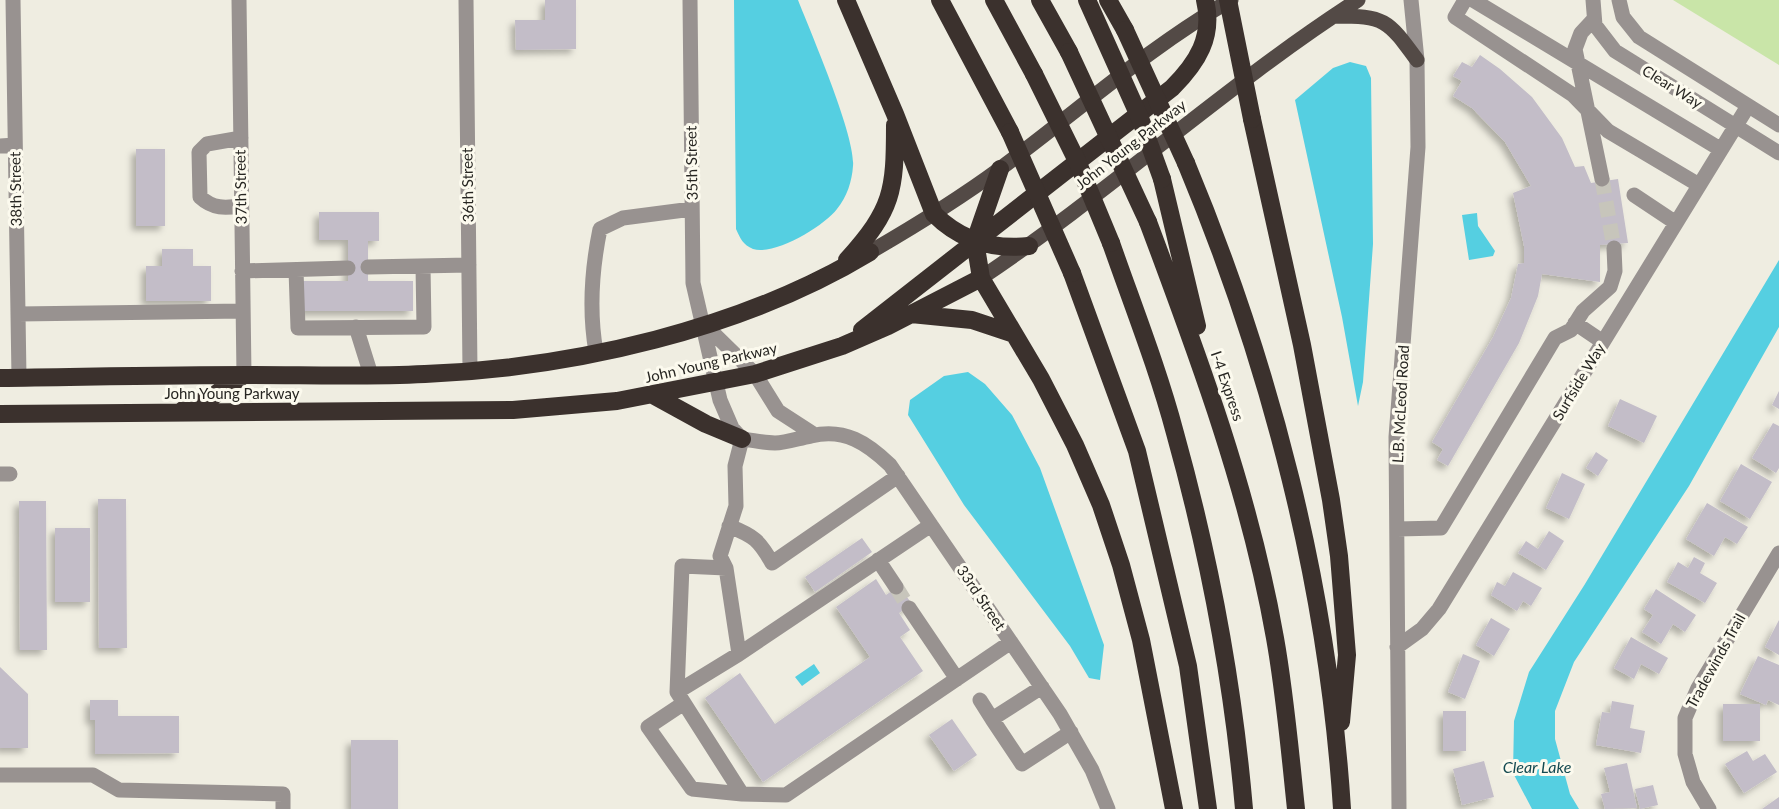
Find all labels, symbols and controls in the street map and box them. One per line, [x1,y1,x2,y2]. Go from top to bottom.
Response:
street label: Clear Way [1639,61,1706,112]
street label: John Young Parkway [1072,95,1189,193]
street label: 35th Street [681,125,701,200]
street label: 36th Street [457,147,477,222]
street label: 37th Street [230,149,250,224]
street label: 38th Street [5,151,25,226]
street label: John Young Parkway [643,338,779,386]
street label: Surfside Way [1548,339,1608,423]
street label: L.B. McLeod Road [1388,344,1412,463]
street label: I-4 Express [1208,348,1248,423]
street label: John Young Parkway [164,384,300,402]
street label: 33rd Street [954,562,1010,634]
street label: Tradewinds Trail [1682,610,1749,711]
water label: Clear Lake [1503,757,1572,776]

